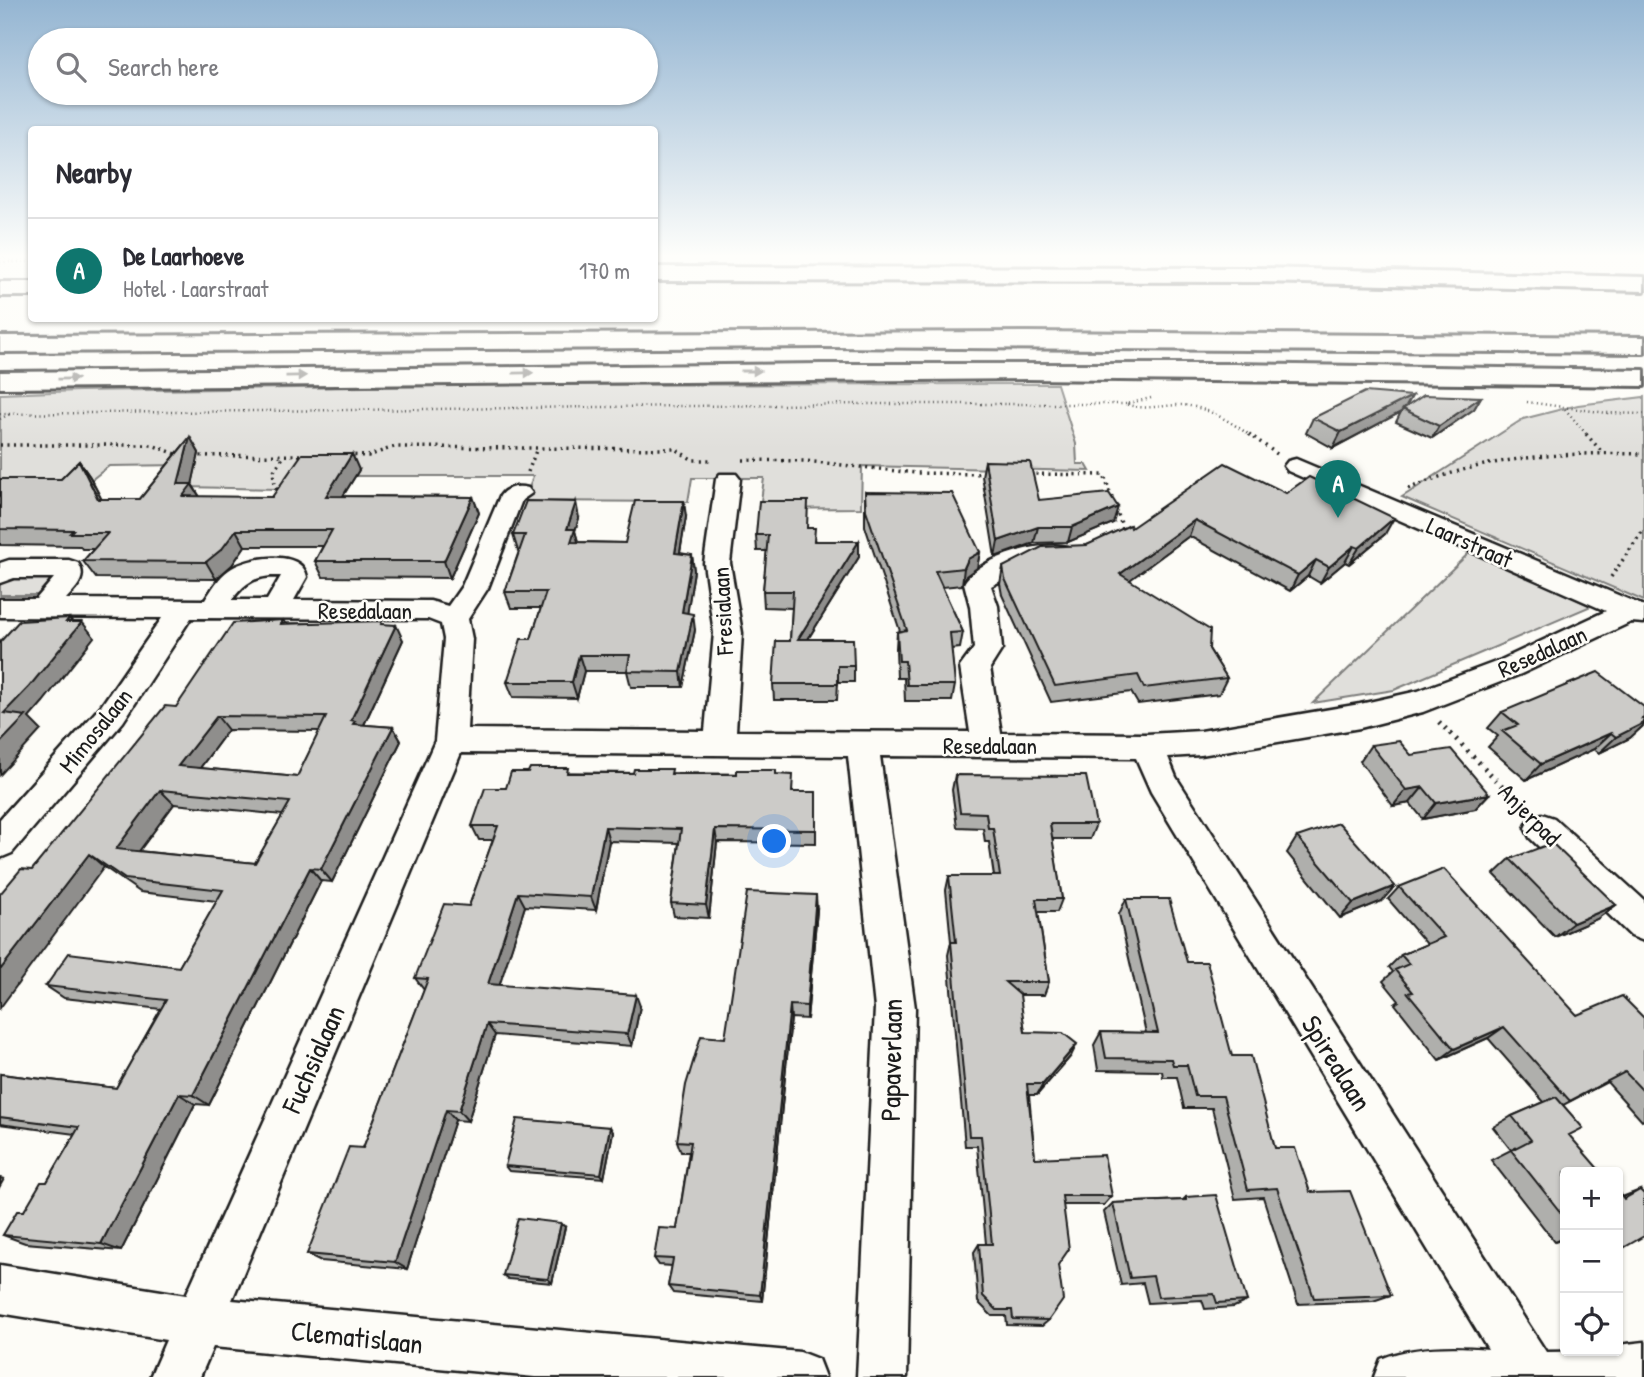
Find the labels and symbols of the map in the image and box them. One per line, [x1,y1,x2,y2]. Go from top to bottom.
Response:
one-way arrow [740,365,762,377]
one-way arrow [512,368,534,379]
one-way arrow [285,370,307,382]
one-way arrow [57,373,79,385]
pin: A [1315,460,1361,518]
street label: Laarstraat [1422,509,1519,575]
street label: Fresialaan [704,566,740,657]
street label: Resedalaan [318,594,412,626]
street label: Resedalaan [1493,617,1591,685]
street label: Mimosalaan [51,681,139,779]
street label: Resedalaan [943,729,1037,761]
street label: Anjerpad [1492,776,1568,852]
your location [757,824,791,858]
street label: Papaverlaan [871,998,911,1122]
street label: Fuchsialaan [272,999,354,1120]
street label: Spirealaan [1293,1008,1381,1118]
street label: Clematislaan [289,1311,425,1363]

